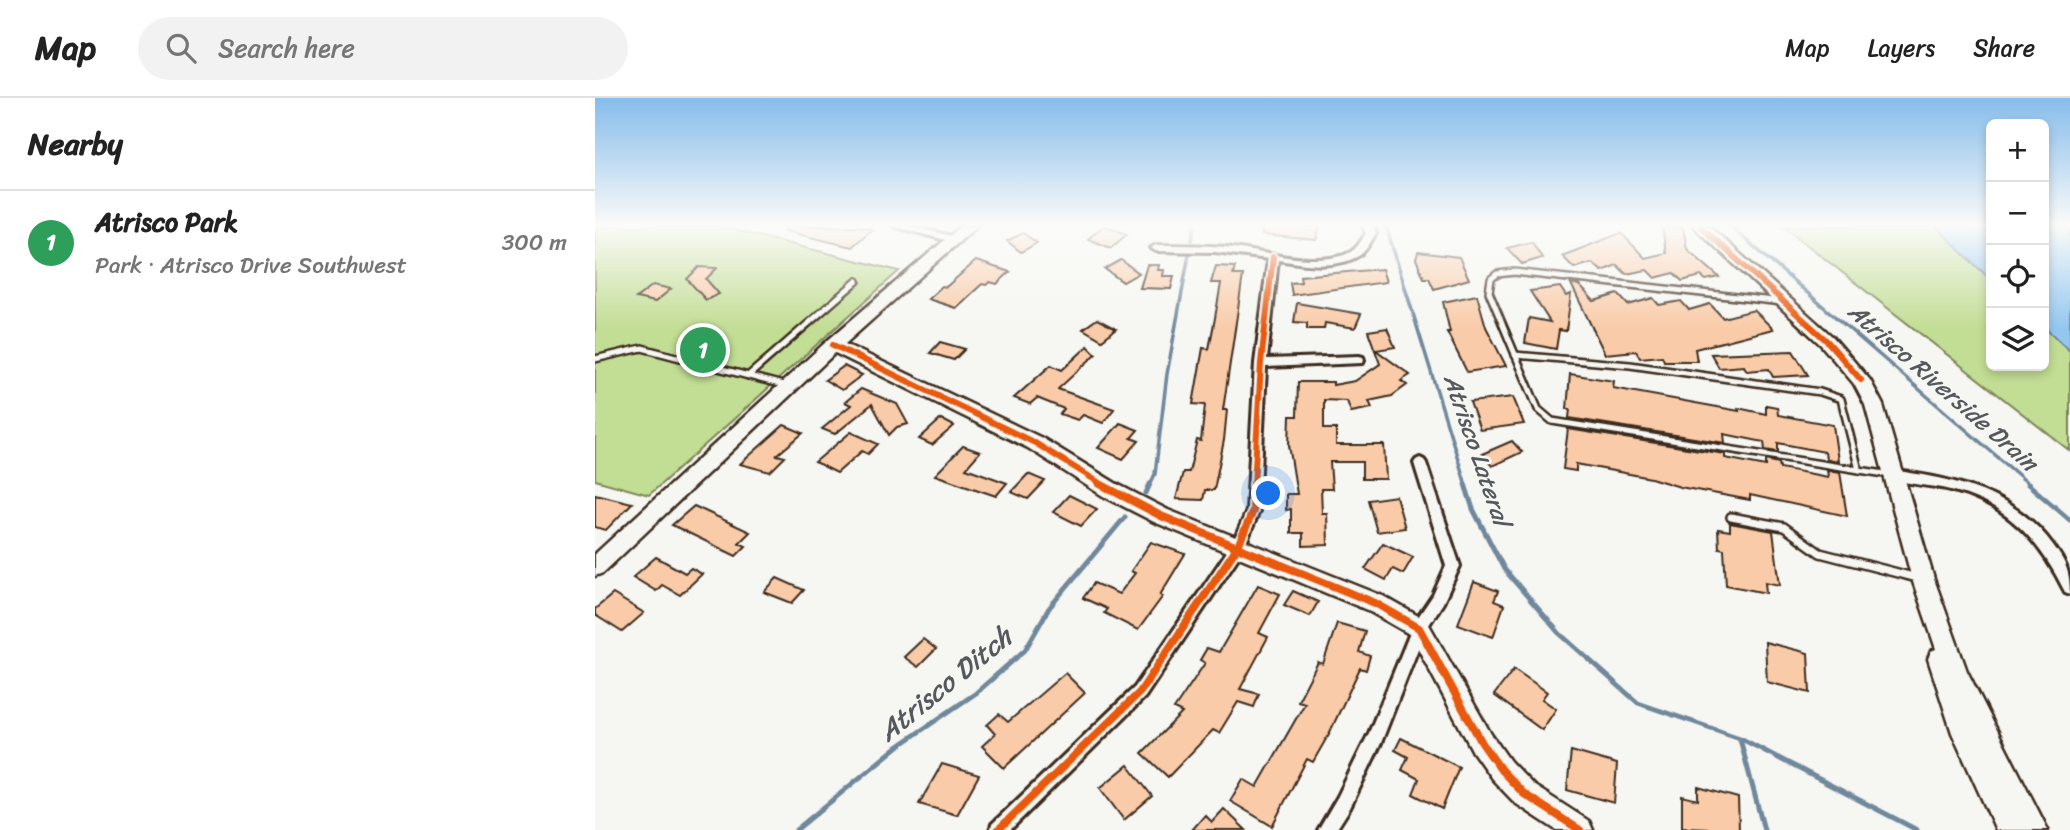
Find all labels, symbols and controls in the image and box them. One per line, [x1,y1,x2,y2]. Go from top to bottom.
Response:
search box [138,17,628,80]
text: Map [35,19,96,77]
text: Search here [218,25,355,71]
text: Map [1785,27,1830,69]
text: Layers [1868,27,1935,69]
text: Share [1973,27,2035,69]
icon: search [162,29,200,67]
text: Nearby [28,117,123,171]
map controls [1986,119,2049,371]
button: + [1986,119,2049,182]
button: − [1986,182,2049,245]
text: Atrisco Park [95,199,238,245]
text: 1 [46,222,56,263]
text: 300 m [502,222,567,263]
text: Park · Atrisco Drive Southwest [95,245,407,286]
button: locate [1986,245,2049,308]
water label: Atrisco Riverside Drain [1837,291,2050,484]
button: layers [1986,308,2049,371]
pin: 1 [680,324,726,376]
water label: Atrisco Lateral [1431,368,1524,536]
your location [1251,476,1285,510]
water label: Atrisco Ditch [866,612,1025,755]

